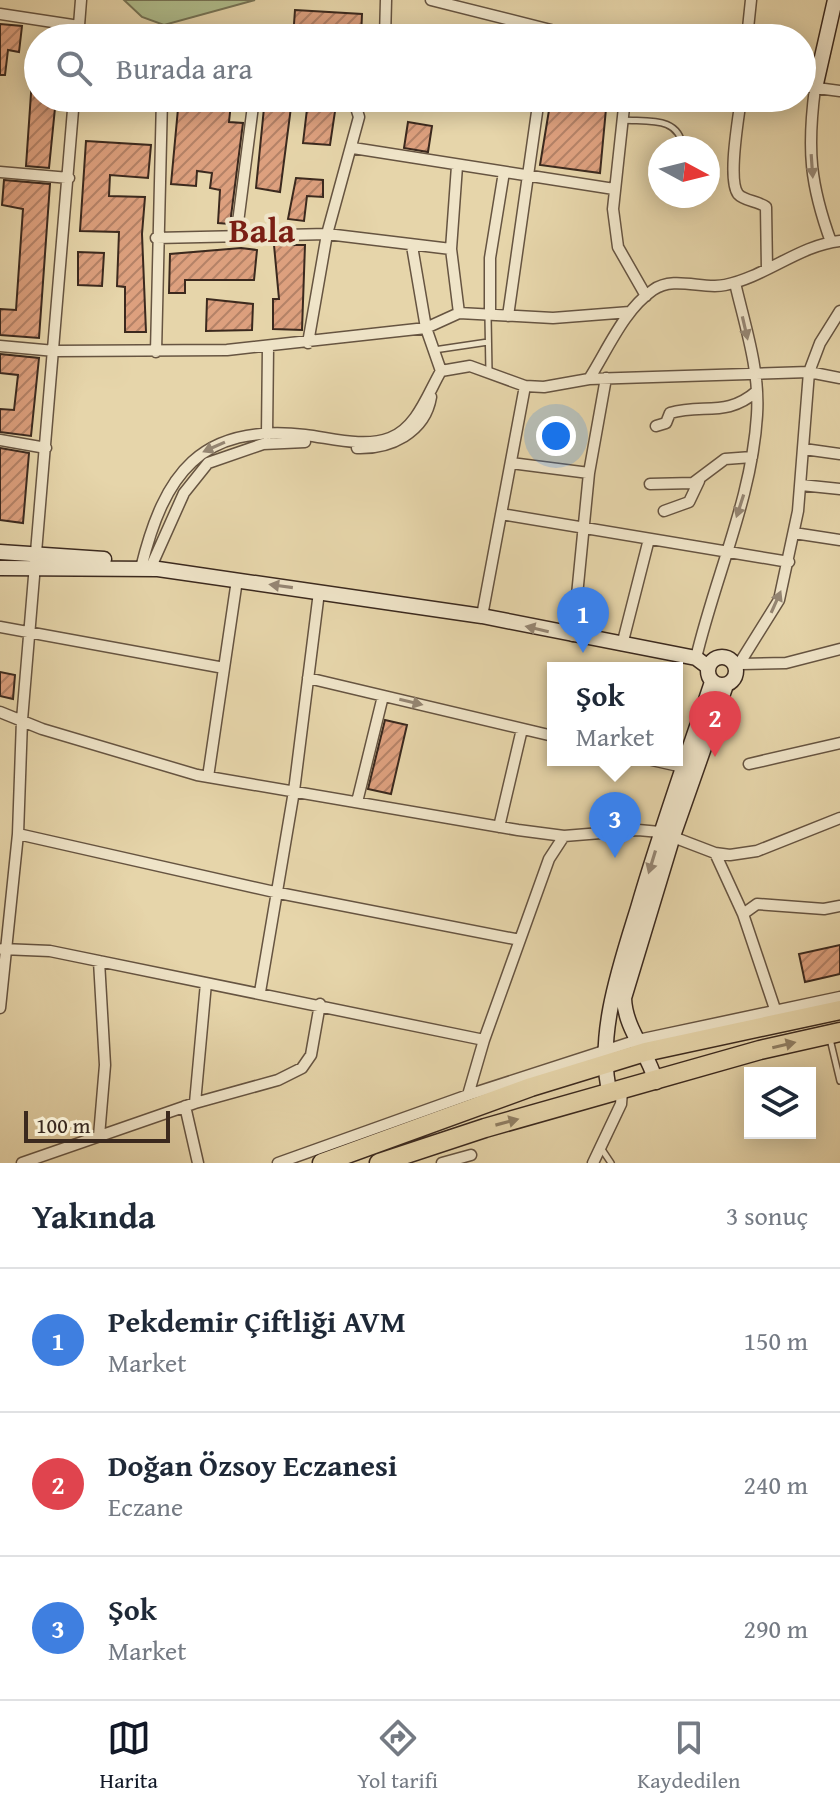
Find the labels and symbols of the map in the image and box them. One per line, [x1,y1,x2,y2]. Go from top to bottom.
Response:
north arrow [648,136,720,208]
one-way arrow [805,154,818,179]
district label: Bala [229,205,296,254]
one-way arrow [740,316,752,341]
your location [536,416,576,456]
one-way arrow [203,441,226,454]
one-way arrow [733,494,745,518]
one-way arrow [268,579,293,592]
pin: 1 [557,587,609,653]
one-way arrow [769,591,783,614]
one-way arrow [524,622,549,634]
pin: 2 [689,691,741,757]
one-way arrow [399,697,424,709]
pin: 3 [589,792,641,858]
one-way arrow [645,850,658,874]
one-way arrow [772,1038,797,1050]
scale bar [24,1107,170,1143]
one-way arrow [495,1115,519,1128]

